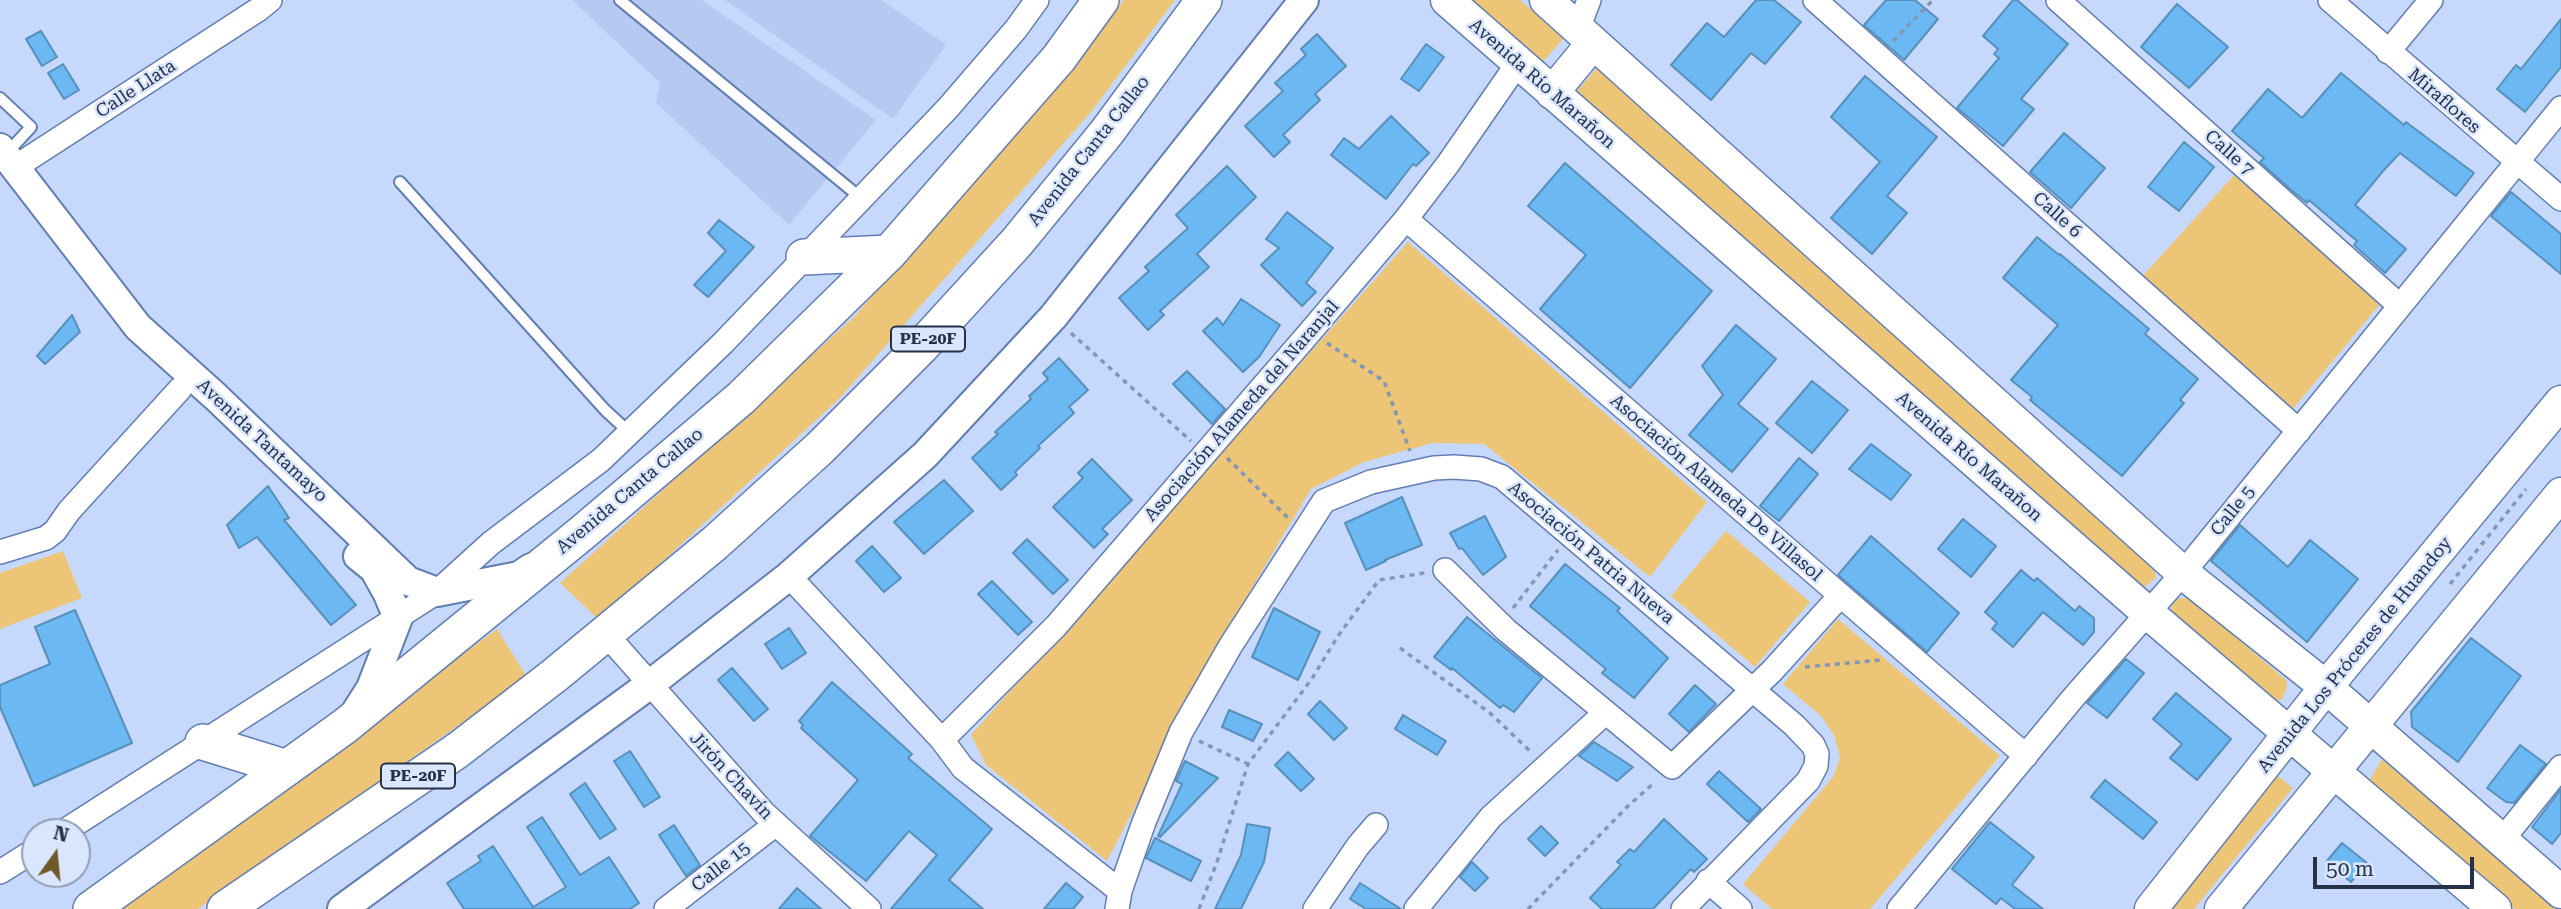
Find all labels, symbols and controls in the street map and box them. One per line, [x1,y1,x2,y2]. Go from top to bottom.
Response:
street label: Avenida Río Marañon [1464,15,1620,153]
street label: Calle Llata [92,55,180,123]
street label: Miraflores [2403,64,2485,138]
street label: Avenida Canta Callao [1024,72,1154,230]
street label: Calle 7 [2200,125,2258,181]
street label: Calle 6 [2028,187,2086,243]
street label: Asociación Alameda del Naranjal [1140,296,1344,526]
road number: PE-20F [891,326,965,352]
street label: Avenida Tantamayo [192,375,332,507]
street label: Avenida Río Marañon [1891,388,2047,526]
street label: Asociación Alameda De Villasol [1606,390,1826,586]
street label: Avenida Canta Callao [552,423,708,559]
street label: Asociación Patria Nueva [1503,477,1679,629]
street label: Calle 5 [2206,482,2260,540]
street label: Avenida Los Próceres de Huandoy [2253,533,2457,777]
street label: Jirón Chavín [685,728,777,824]
road number: PE-20F [381,764,455,789]
north arrow [21,818,91,888]
text: N [51,821,71,847]
street label: Calle 15 [687,837,755,897]
scale bar [2316,842,2477,886]
text: 50 m [2326,857,2374,881]

